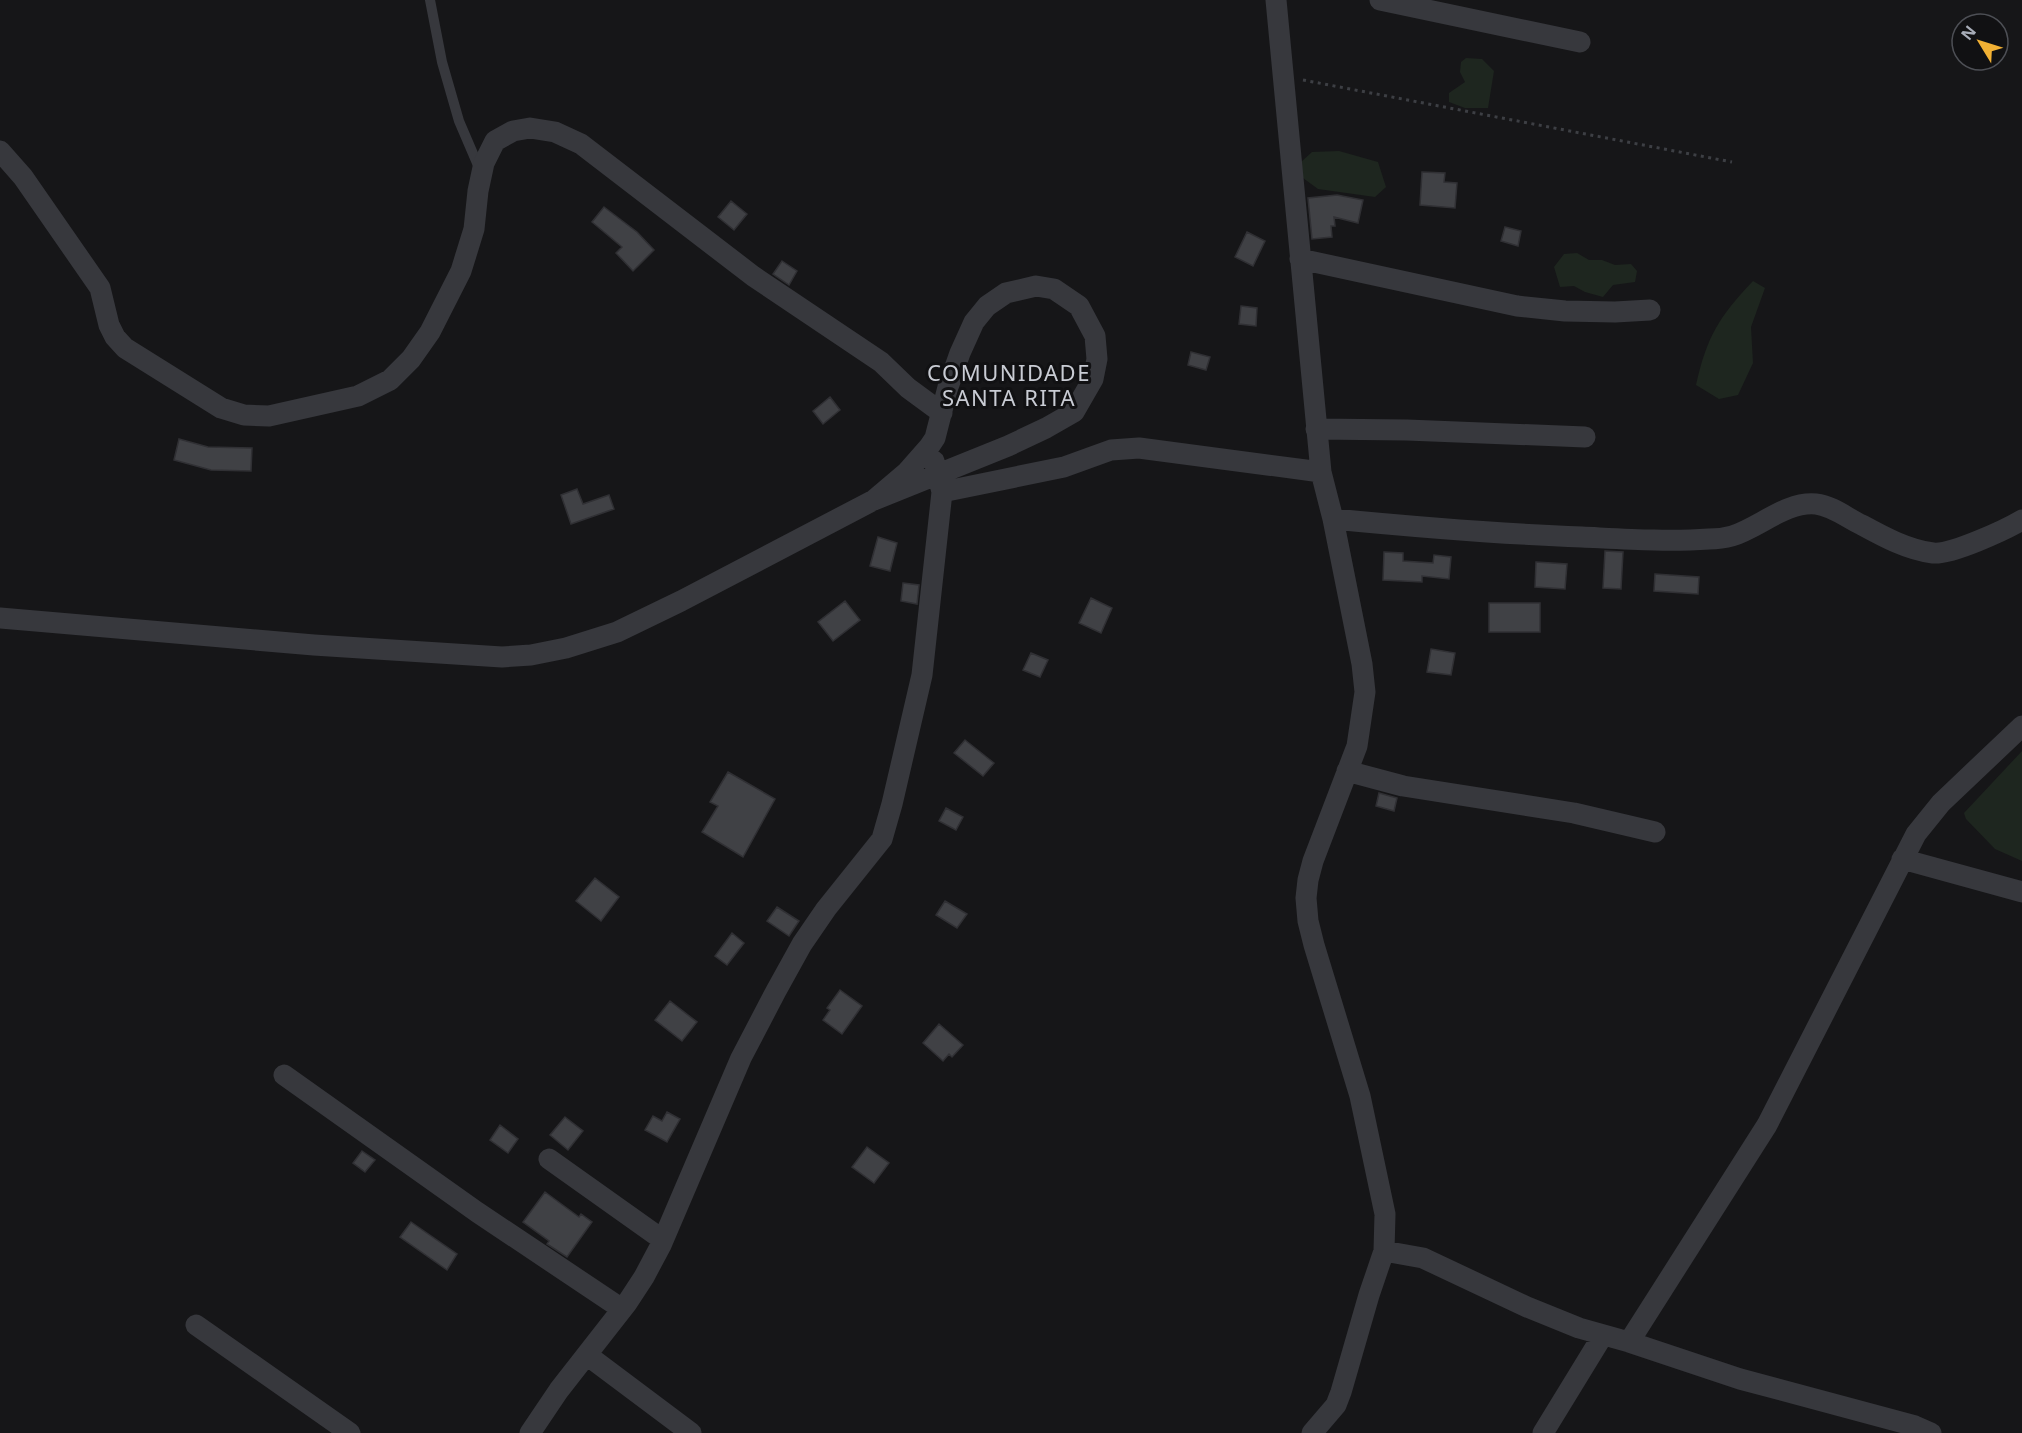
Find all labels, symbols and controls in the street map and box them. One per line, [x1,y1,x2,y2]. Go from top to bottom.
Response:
north arrow [1950,12,2010,72]
text: N [1956,21,1981,45]
district label: COMUNIDADE SANTA RITA [927,357,1091,412]

